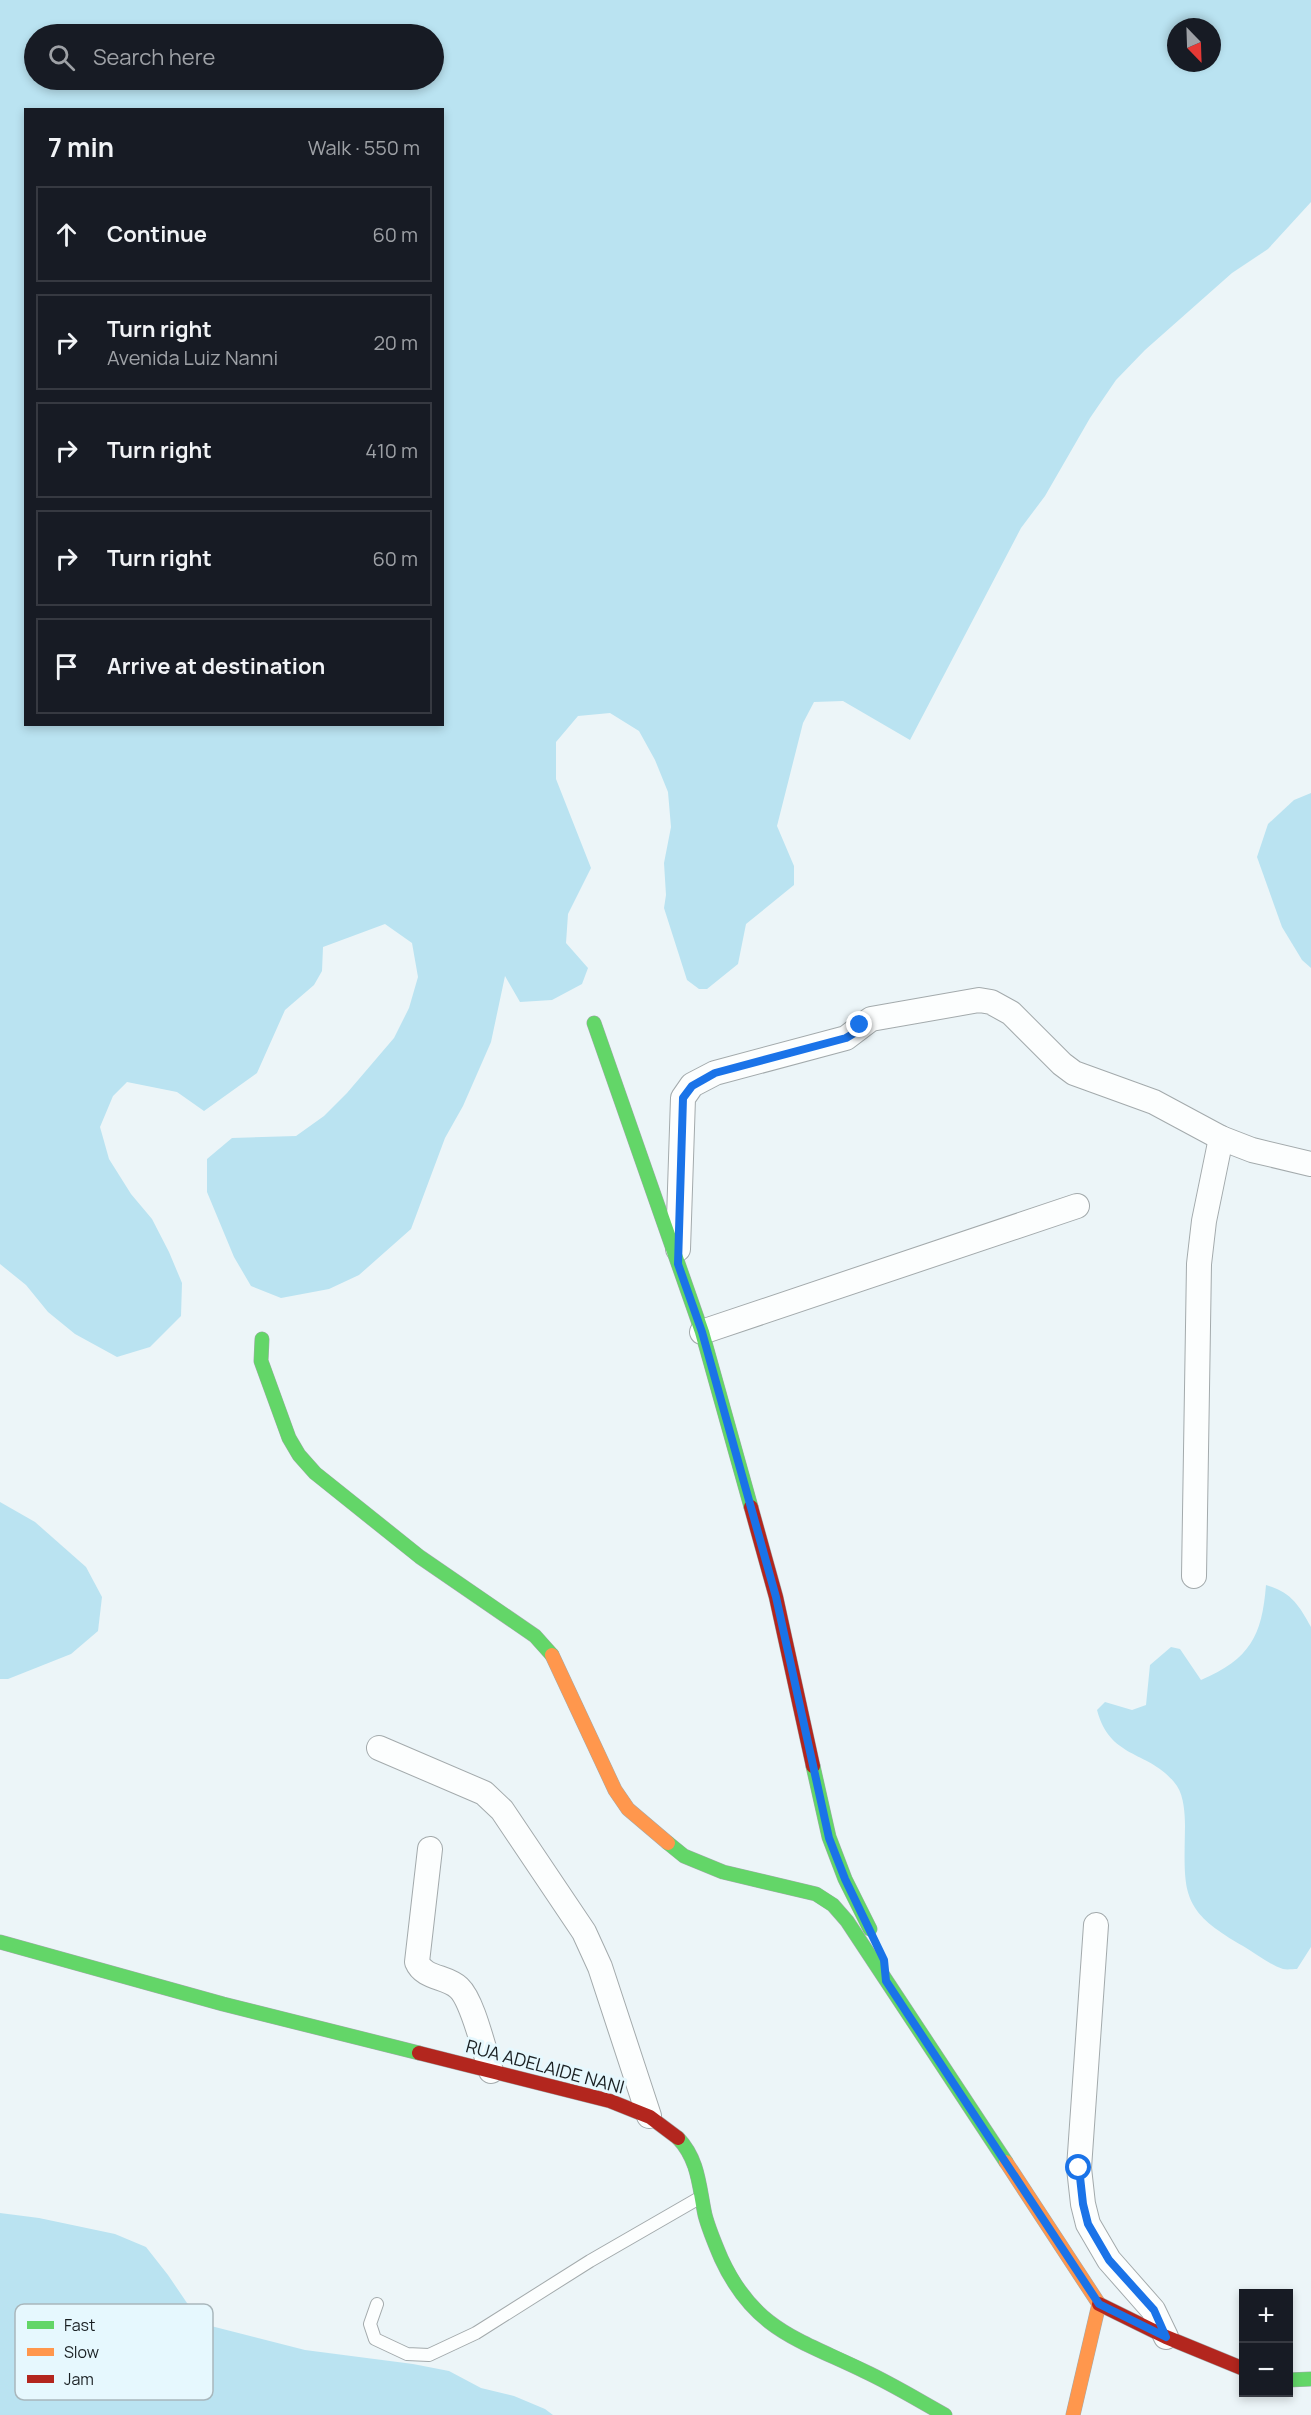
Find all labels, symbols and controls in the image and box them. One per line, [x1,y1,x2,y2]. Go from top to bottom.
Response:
north arrow [1167,18,1221,72]
search box [24,24,444,90]
icon: search [45,41,78,74]
text: Search here [93,42,215,72]
text: 7 min [48,129,114,165]
text: Walk · 550 m [308,134,420,161]
icon: ahead [50,218,83,251]
text: Continue [107,219,207,249]
text: 60 m [372,221,418,248]
text: Turn right [107,314,212,344]
icon: right [50,326,83,359]
text: 20 m [373,329,418,356]
text: Avenida Luiz Nanni [107,344,278,371]
icon: right [50,434,83,467]
text: Turn right [107,435,212,465]
text: 410 m [365,437,418,464]
icon: right [50,542,83,575]
text: Turn right [107,543,212,573]
text: 60 m [372,545,418,572]
icon: arrive [50,650,83,683]
text: Arrive at destination [107,651,325,681]
route end [846,1011,872,1037]
street label: RUA ADELAIDE NANI [463,2033,627,2099]
route start [1065,2154,1091,2180]
map controls [1239,2289,1293,2397]
button: + [1239,2289,1293,2343]
legend [15,2304,213,2400]
text: Fast [64,2314,95,2336]
text: Slow [64,2341,99,2363]
button: − [1239,2343,1293,2397]
text: Jam [64,2368,94,2390]

